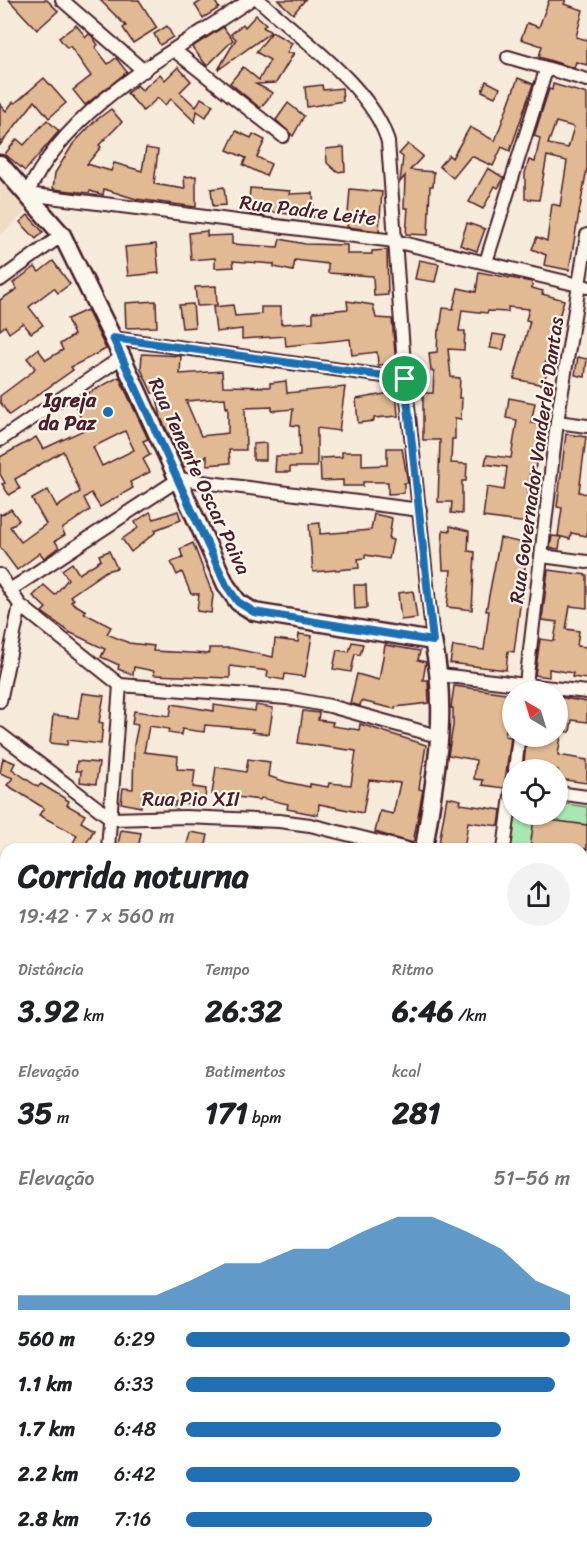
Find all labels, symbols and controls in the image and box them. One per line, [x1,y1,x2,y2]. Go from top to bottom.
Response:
street label: Rua Padre Leite [238,185,378,236]
street label: Rua Governador Vanderlei Dantas [499,314,574,606]
pin [379,353,430,404]
icon: arrive [388,362,421,395]
street label: Rua Tenente Oscar Paiva [138,372,261,581]
place label: Igreja da Paz [39,383,97,441]
marker: Igreja da Paz [101,405,115,419]
north arrow [502,681,568,747]
map controls [502,681,568,825]
button: locate [502,759,568,825]
street label: Rua Pio XII [142,782,240,817]
text: Corrida noturna [18,847,249,905]
button: share [507,863,570,926]
text: 19:42 · 7 × 560 m [18,899,174,934]
text: Distância [18,955,84,984]
text: Tempo [205,955,250,984]
text: Ritmo [392,955,434,984]
text: 3.92 [18,984,79,1038]
text: 26:32 [205,984,282,1038]
text: 6:46 [392,984,454,1038]
text: km [79,1001,104,1030]
text: /km [454,1001,487,1030]
text: Elevação [18,1057,79,1086]
text: Batimentos [205,1057,286,1086]
text: kcal [392,1057,421,1086]
text: 35 [18,1086,53,1140]
text: 171 [205,1086,248,1140]
text: 281 [392,1086,440,1140]
text: m [53,1103,69,1132]
text: bpm [248,1103,282,1132]
text: Elevação [18,1161,94,1196]
text: 51–56 m [494,1161,570,1196]
text: 560 m [18,1322,75,1357]
text: 6:29 [114,1322,155,1357]
text: 1.1 km [18,1367,72,1402]
text: 6:33 [114,1367,153,1402]
text: 1.7 km [18,1412,75,1447]
text: 6:48 [114,1412,156,1447]
text: 2.2 km [18,1457,78,1492]
text: 6:42 [114,1457,155,1492]
text: 2.8 km [18,1502,79,1537]
text: 7:16 [114,1502,151,1537]

